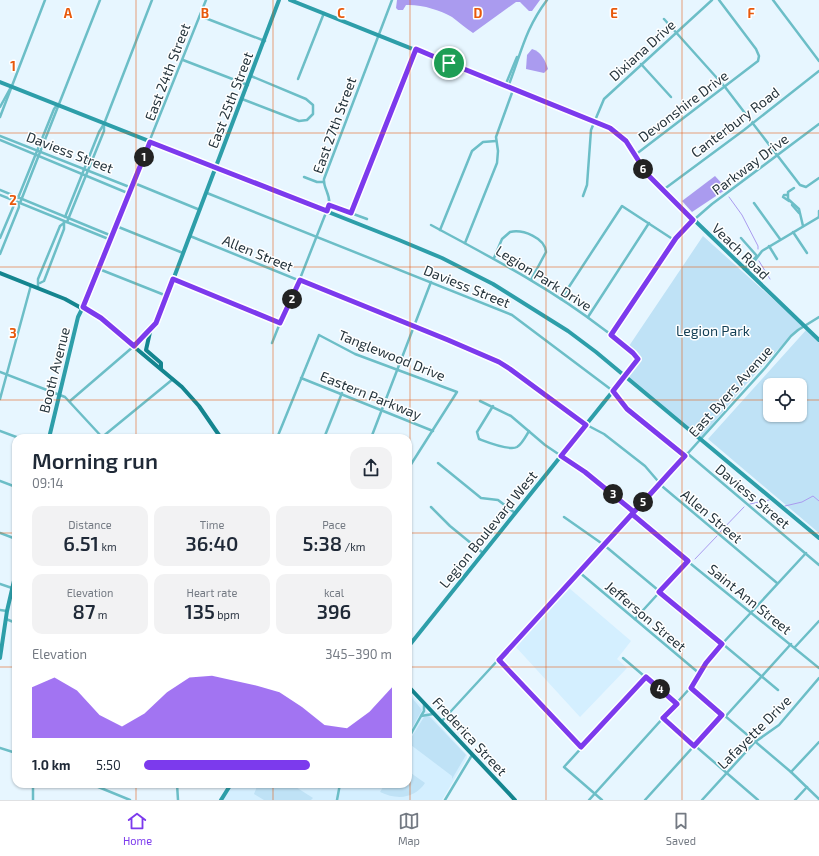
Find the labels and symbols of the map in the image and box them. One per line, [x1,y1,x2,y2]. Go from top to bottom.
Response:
text: A [64,5,73,21]
text: B [201,5,209,21]
text: C [337,5,345,21]
text: D [474,5,483,21]
text: E [610,5,618,21]
text: F [747,5,755,21]
street label: Dixiana Drive [605,16,679,84]
street label: East 24th Street [141,21,193,123]
pin [432,46,466,80]
street label: East 25th Street [204,49,256,151]
text: 1 [10,58,16,74]
street label: Devonshire Drive [635,67,731,145]
street label: East 27th Street [309,74,359,176]
street label: Canterbury Road [687,83,783,161]
street label: Daviess Street [24,128,116,176]
street label: Parkway Drive [708,130,792,198]
pin: 1 [134,147,154,167]
pin: 6 [633,159,653,179]
text: 2 [9,192,17,208]
street label: Veach Road [709,219,773,283]
street label: Allen Street [220,231,296,275]
street label: Legion Park Drive [493,242,595,314]
street label: Daviess Street [421,261,513,311]
pin: 2 [282,289,302,309]
park label: Legion Park [676,322,750,339]
text: 3 [9,325,17,341]
street label: Booth Avenue [35,325,73,415]
street label: Tanglewood Drive [336,326,448,384]
street label: East Byers Avenue [685,342,775,440]
street label: Eastern Parkway [318,367,425,423]
street label: Daviess Street [712,460,794,532]
street label: Legion Boulevard West [435,467,541,591]
pin: 3 [603,484,623,504]
street label: Allen Street [678,485,746,547]
pin: 5 [633,492,653,512]
street label: Saint Ann Street [705,560,795,638]
street label: Jefferson Street [602,577,690,655]
pin: 4 [650,679,670,699]
street label: Lafayette Drive [714,692,794,772]
street label: Frederica Street [429,693,511,779]

